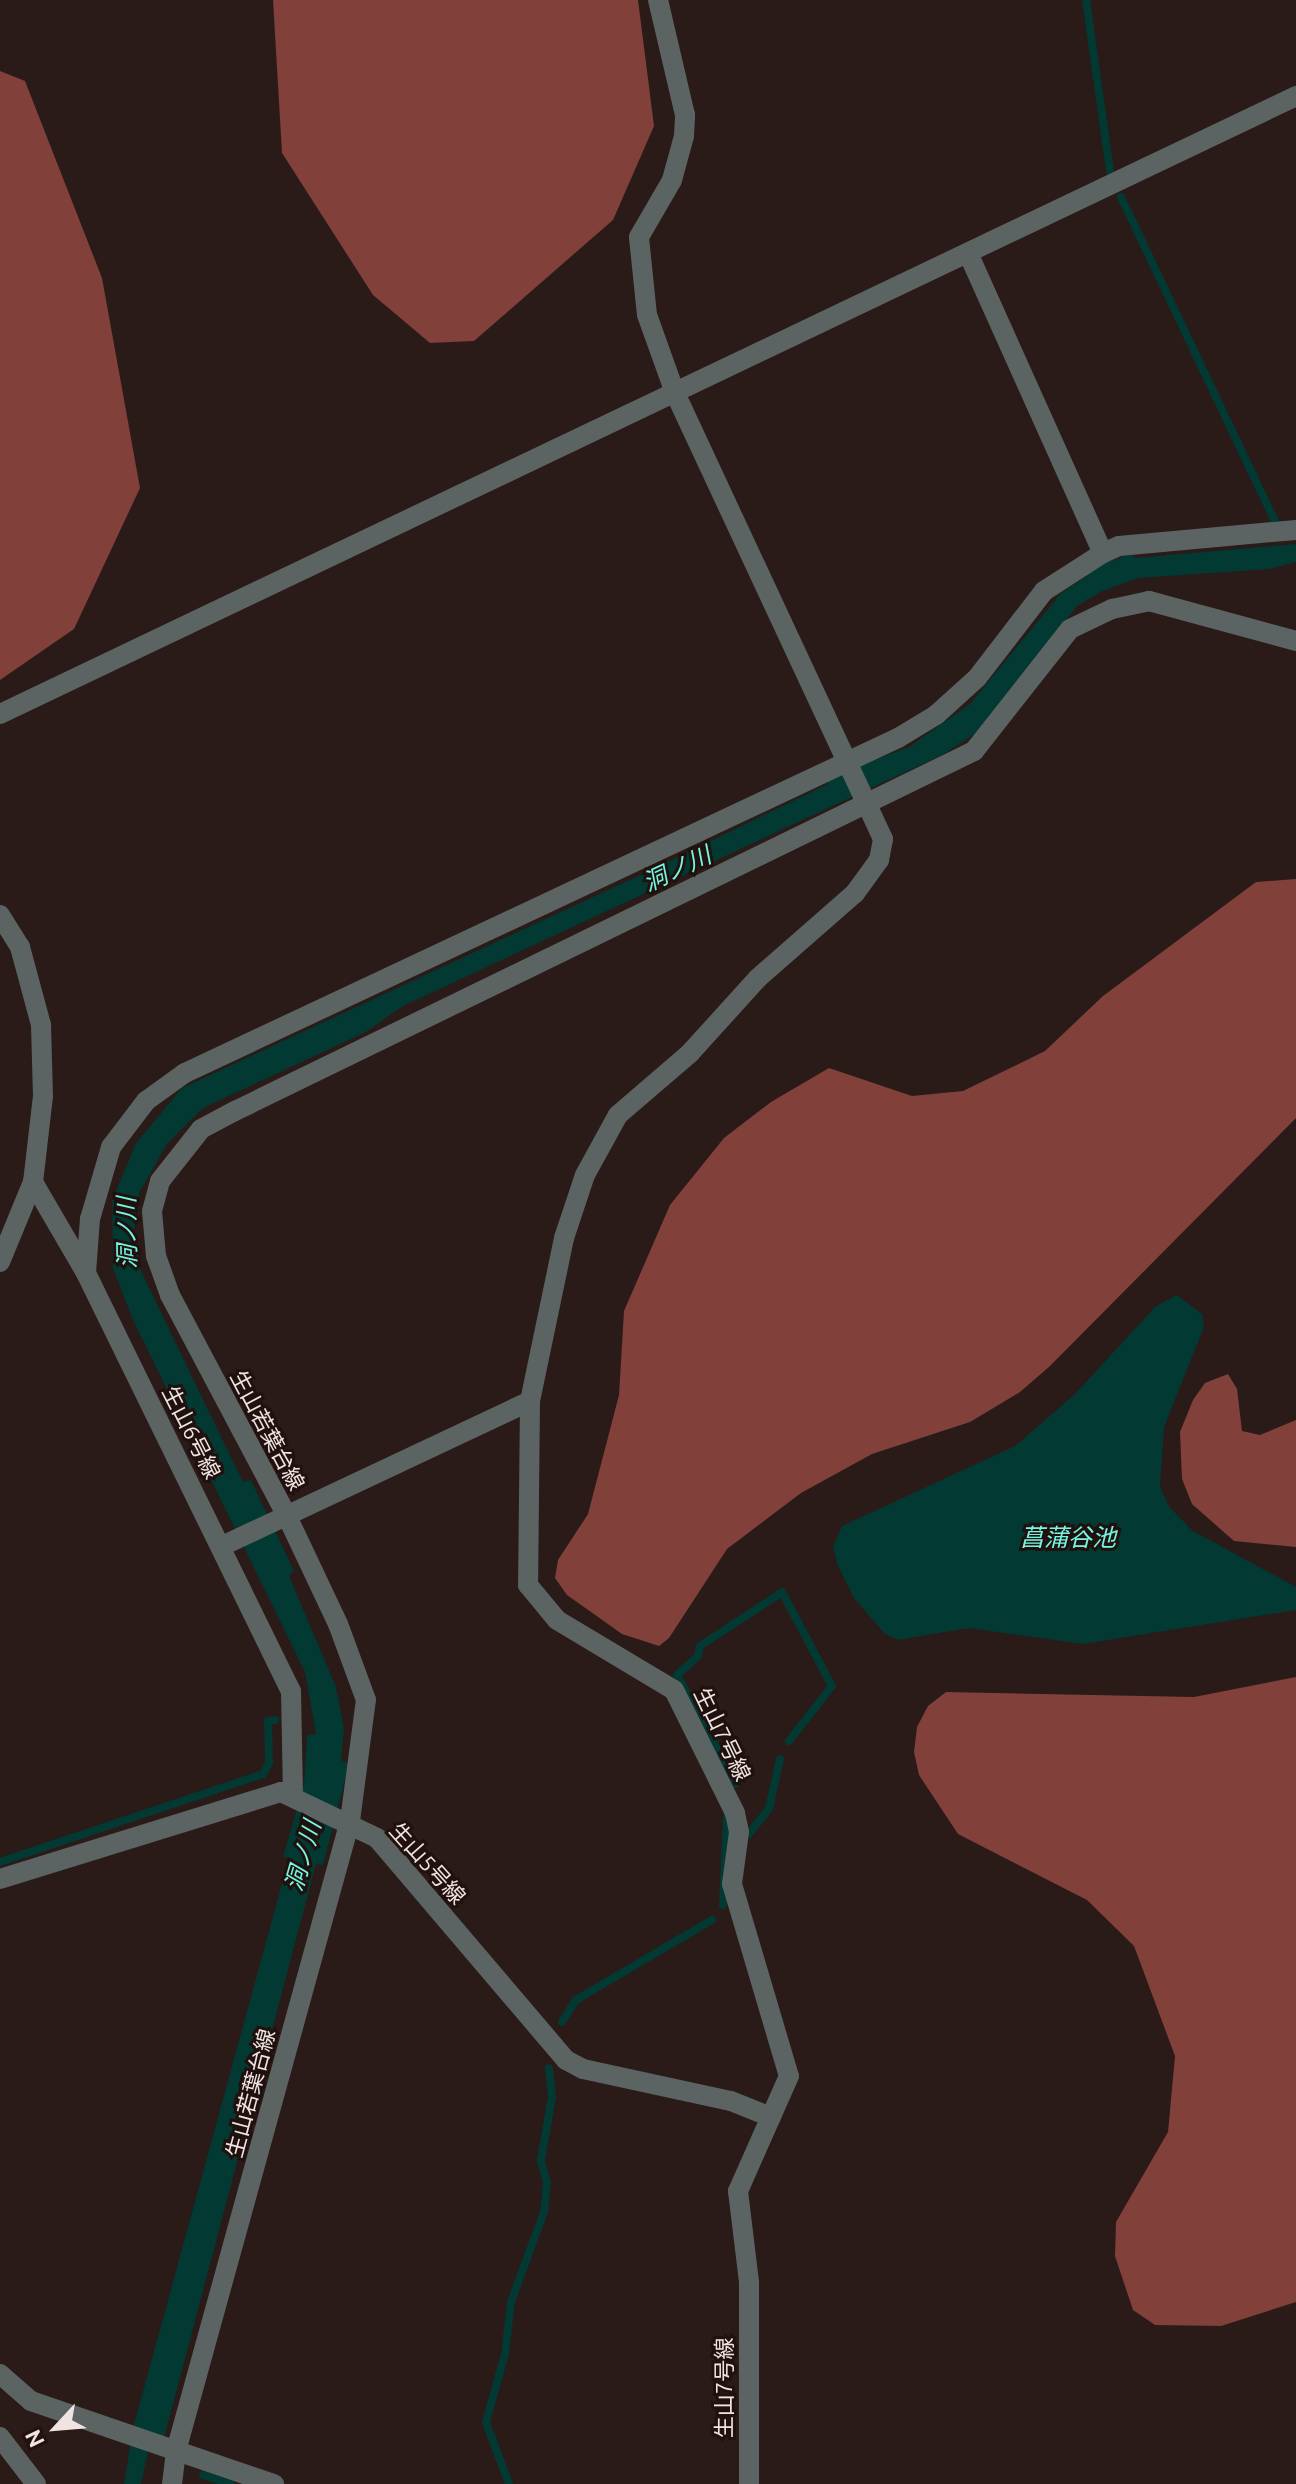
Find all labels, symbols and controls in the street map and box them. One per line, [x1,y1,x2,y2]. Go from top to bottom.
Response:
water label: 洞ノ川 [638,841,716,897]
water label: 洞ノ川 [112,1197,142,1269]
street label: 生山若葉台線 [225,1366,311,1494]
street label: 生山6号線 [157,1381,227,1483]
water label: 菖蒲谷池 [1020,1524,1116,1552]
street label: 生山7号線 [689,1683,757,1785]
water label: 洞ノ川 [279,1817,327,1895]
street label: 生山5号線 [385,1817,471,1909]
street label: 生山若葉台線 [220,2026,280,2160]
street label: 生山7号線 [711,2338,737,2438]
north arrow [16,2388,96,2468]
text: N [19,2426,49,2452]

